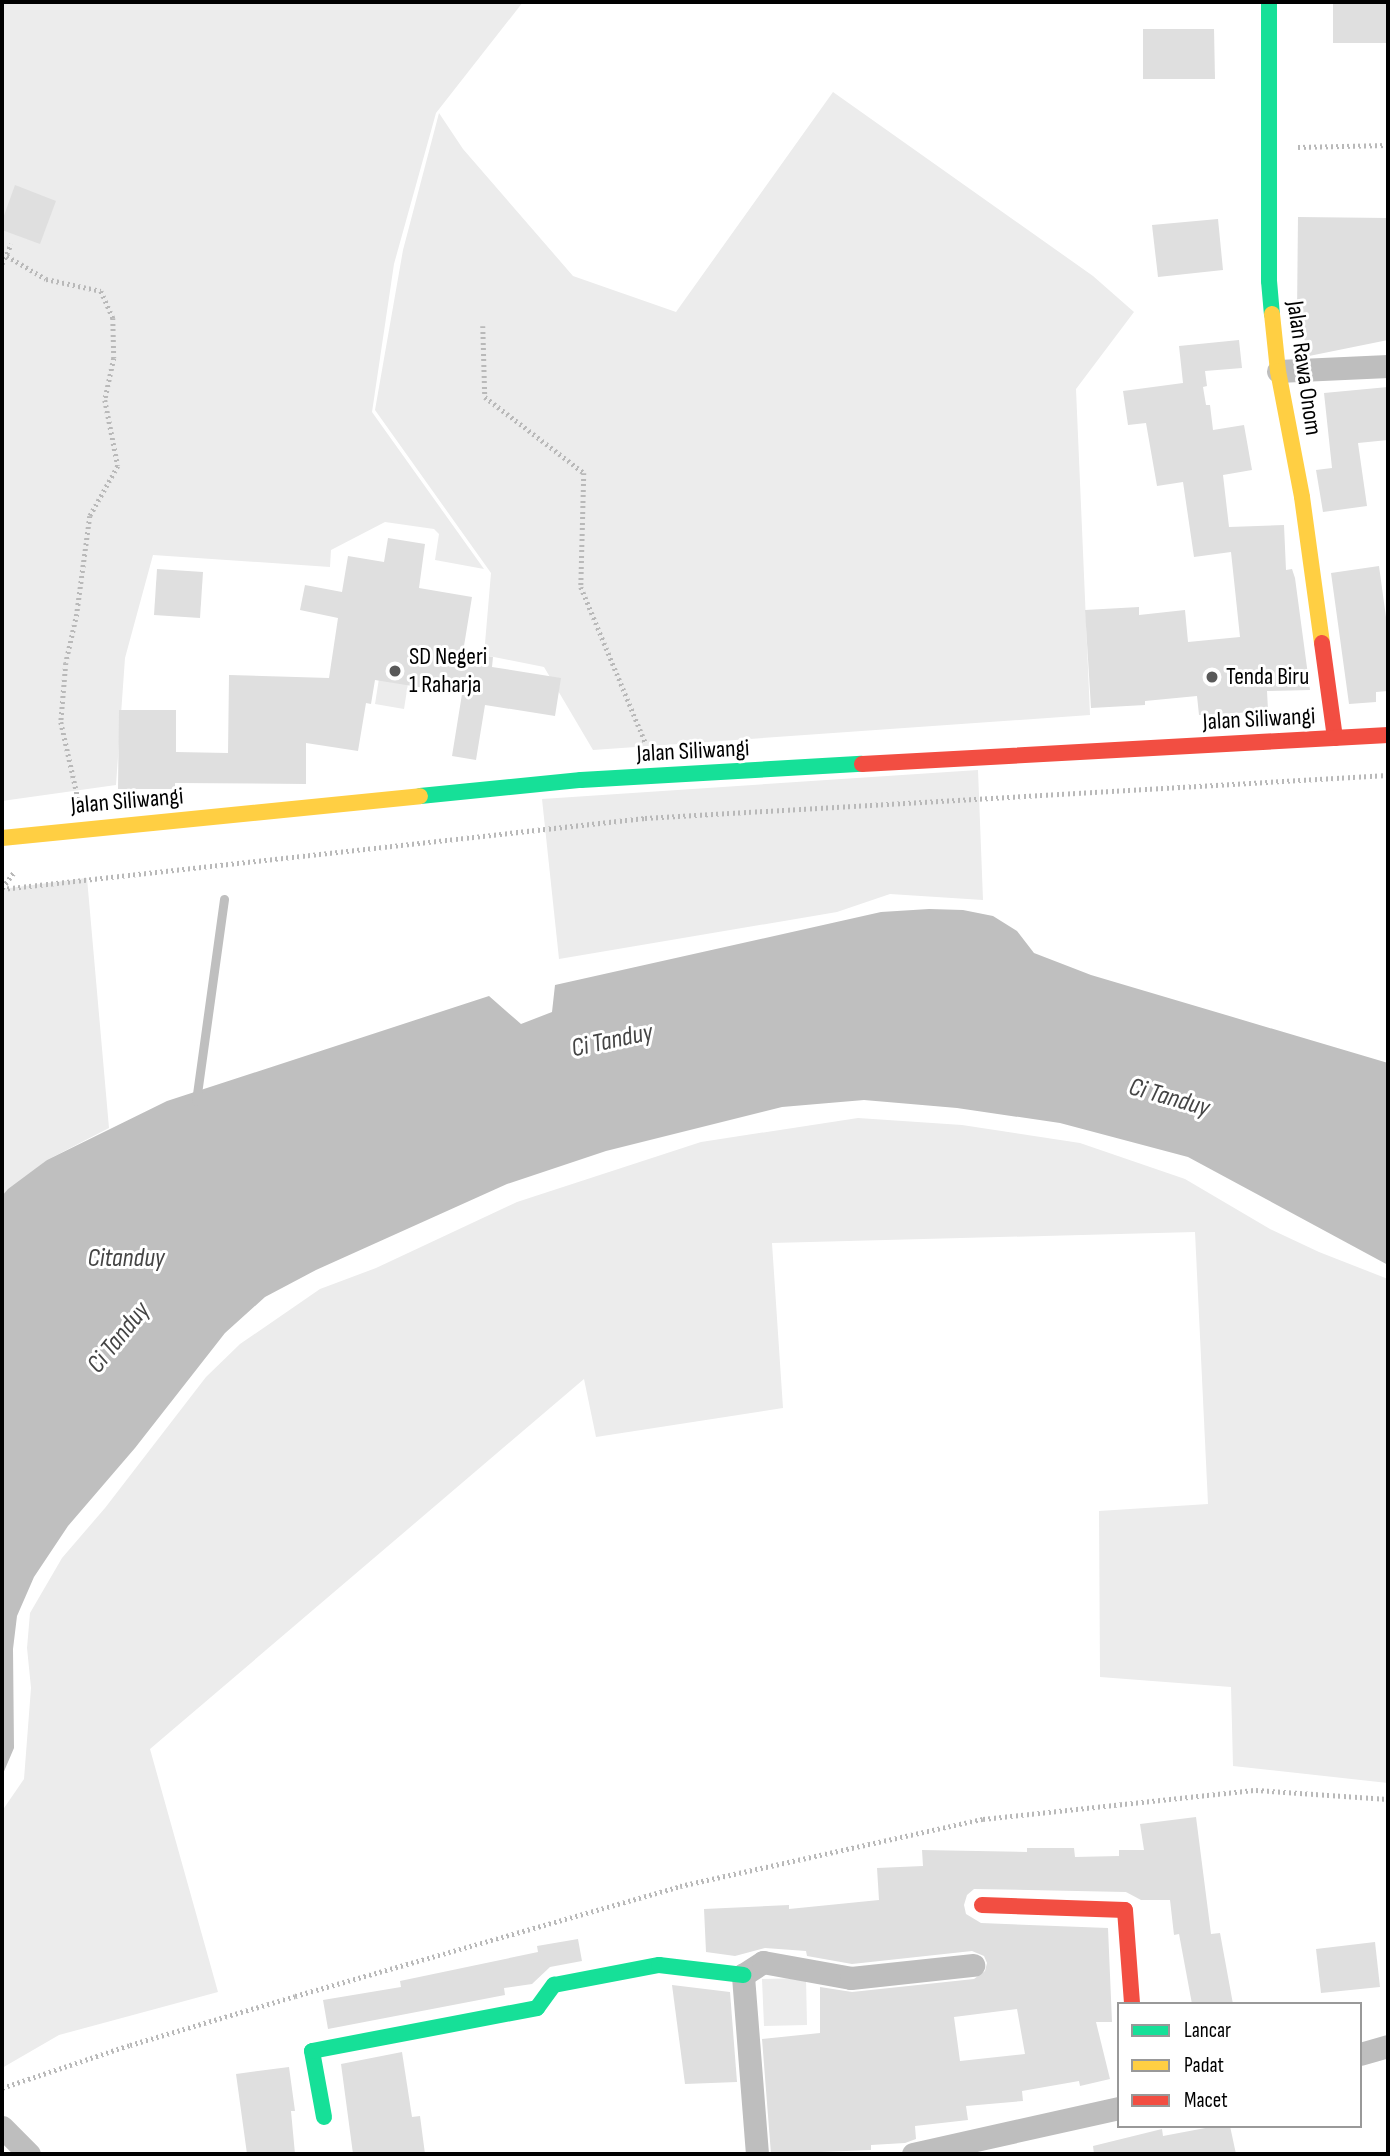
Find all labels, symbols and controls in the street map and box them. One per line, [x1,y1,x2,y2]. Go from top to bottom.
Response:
street label: Jalan Rawa Onom [1280,299,1328,437]
place label: SD Negeri 1 Raharja [409,643,487,699]
marker: SD Negeri 1 Raharja [387,663,403,679]
place label: Tenda Biru [1226,663,1309,691]
marker: Tenda Biru [1204,669,1220,685]
street label: Jalan Siliwangi [1202,702,1316,736]
street label: Jalan Siliwangi [636,734,750,768]
street label: Jalan Siliwangi [70,782,184,820]
water label: Ci Tanduy [568,1017,656,1065]
water label: Ci Tanduy [1125,1072,1213,1124]
water label: Citanduy [87,1243,165,1275]
water label: Ci Tanduy [81,1296,157,1380]
legend [1117,2002,1362,2128]
text: Lancar [1184,2018,1231,2043]
text: Padat [1184,2053,1224,2078]
text: Macet [1184,2088,1228,2113]

